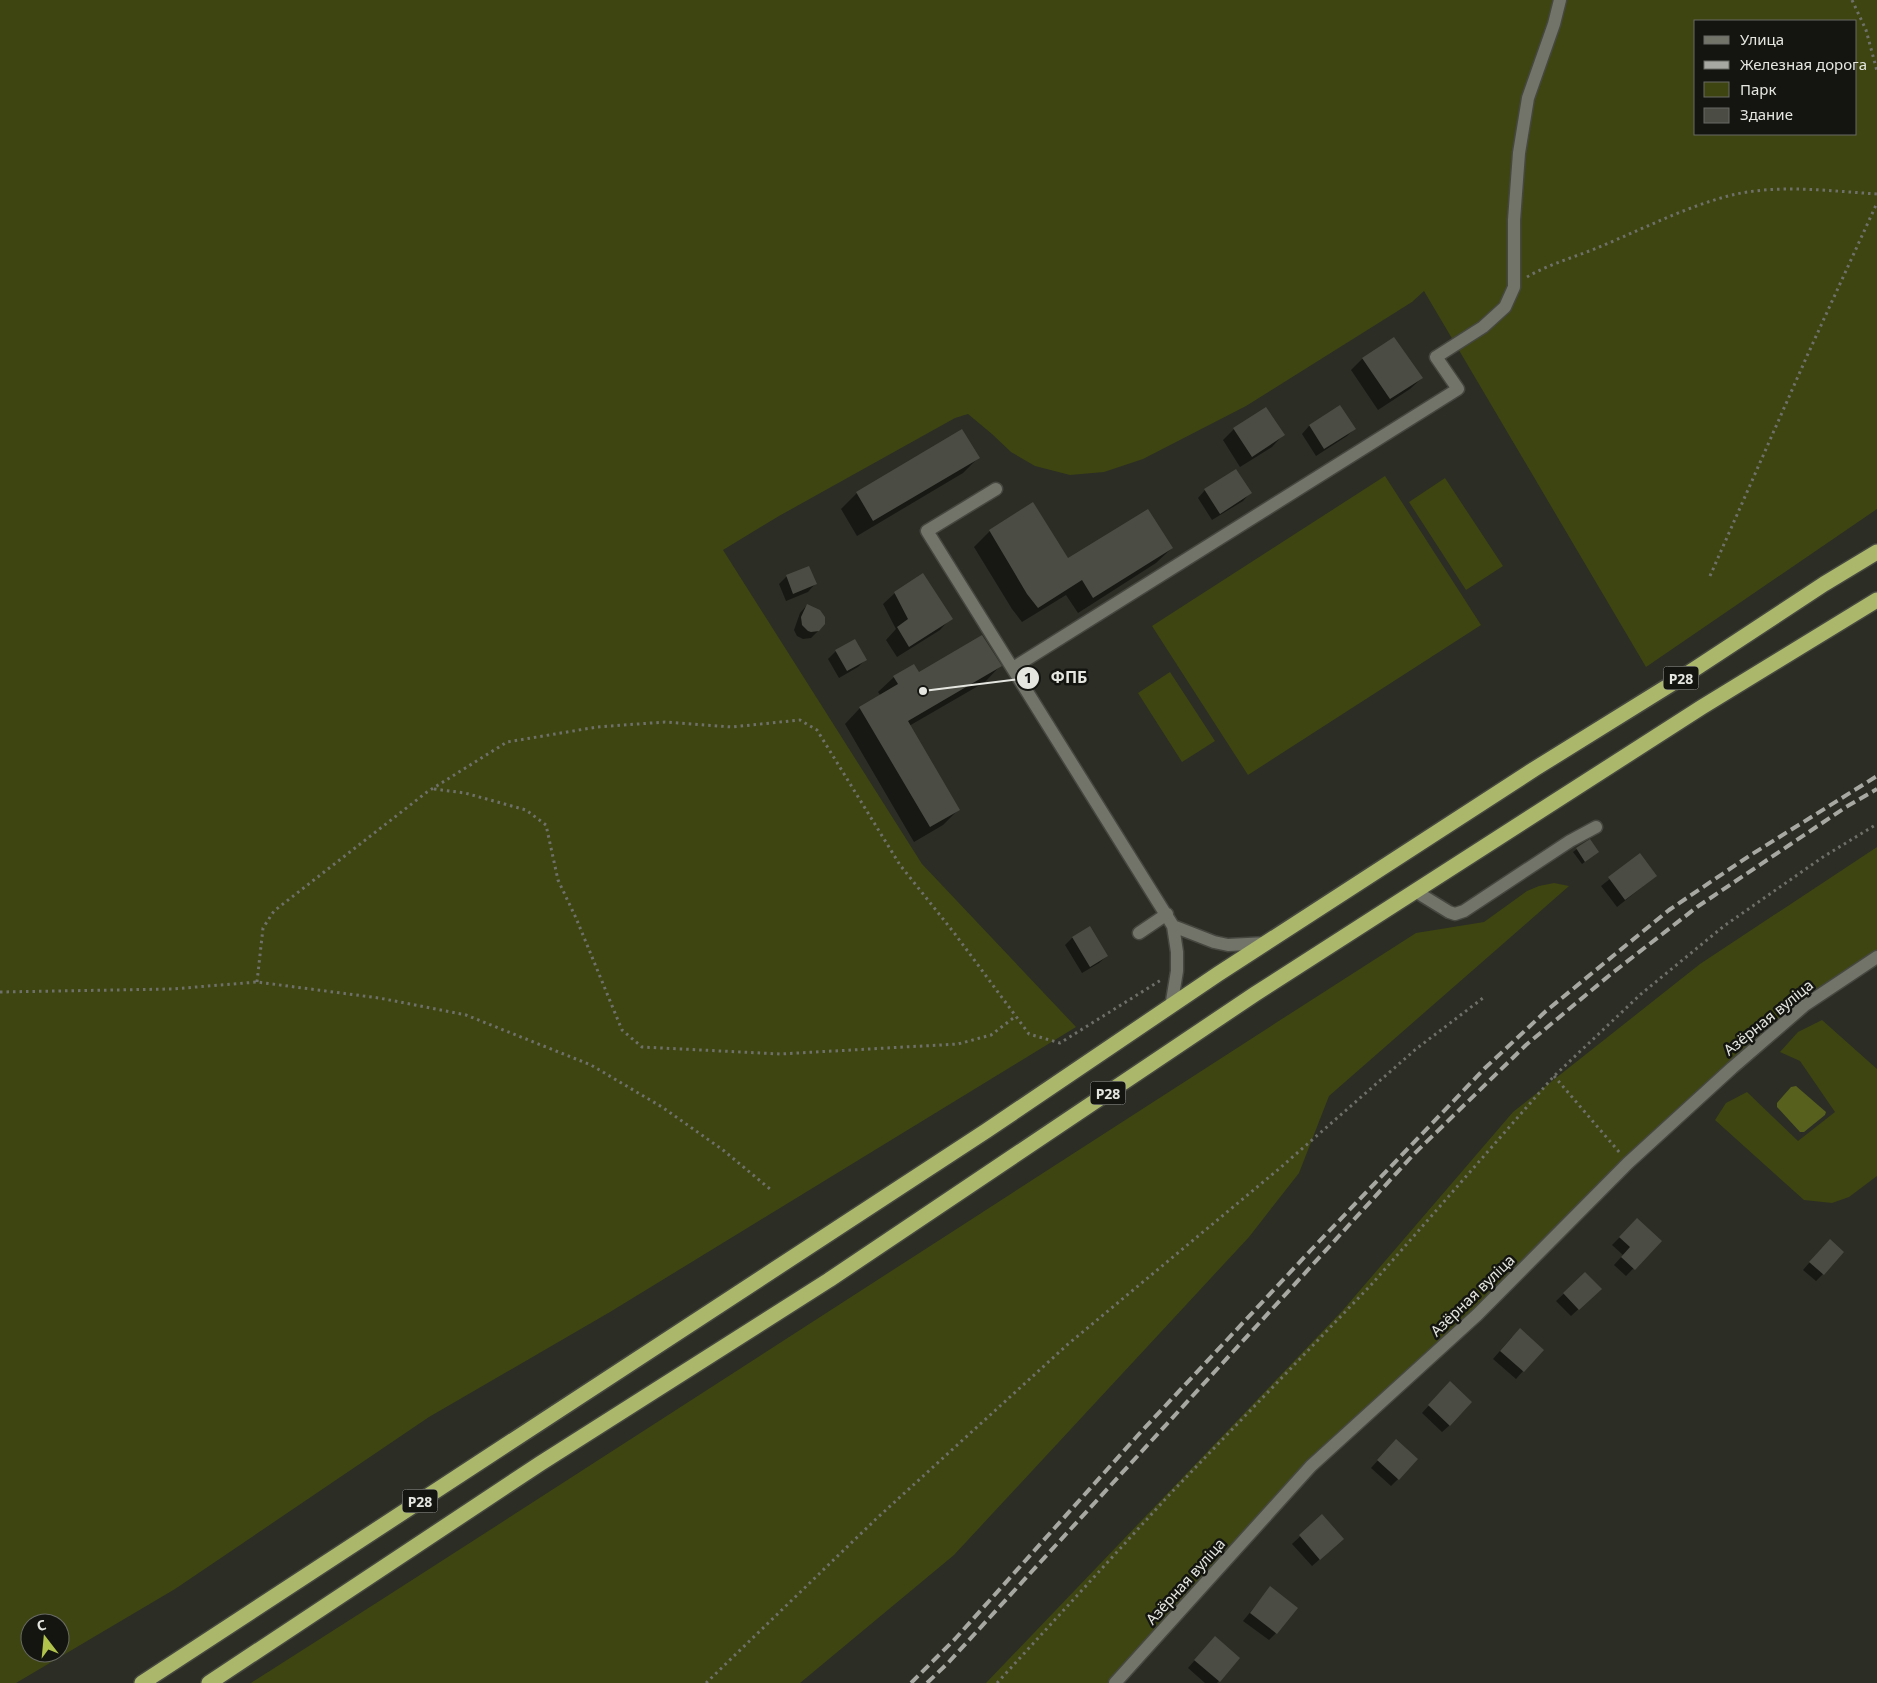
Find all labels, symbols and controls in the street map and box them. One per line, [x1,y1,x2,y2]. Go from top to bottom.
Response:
legend [1694,20,1857,135]
text: Улица [1740,29,1784,49]
text: Железная дорога [1740,54,1867,74]
text: Парк [1740,79,1776,99]
text: Здание [1740,104,1793,124]
callout: ФПБ [1016,662,1098,693]
text: ФПБ [1050,666,1088,688]
road number: Р28 [1664,666,1698,690]
text: 1 [1024,667,1032,687]
street label: Азёрная вуліца [1719,975,1817,1059]
road number: Р28 [1090,1082,1126,1104]
street label: Азёрная вуліца [1426,1250,1518,1340]
road number: Р28 [402,1490,438,1512]
street label: Азёрная вуліца [1141,1534,1229,1628]
north arrow [20,1613,70,1663]
text: С [34,1615,48,1635]

